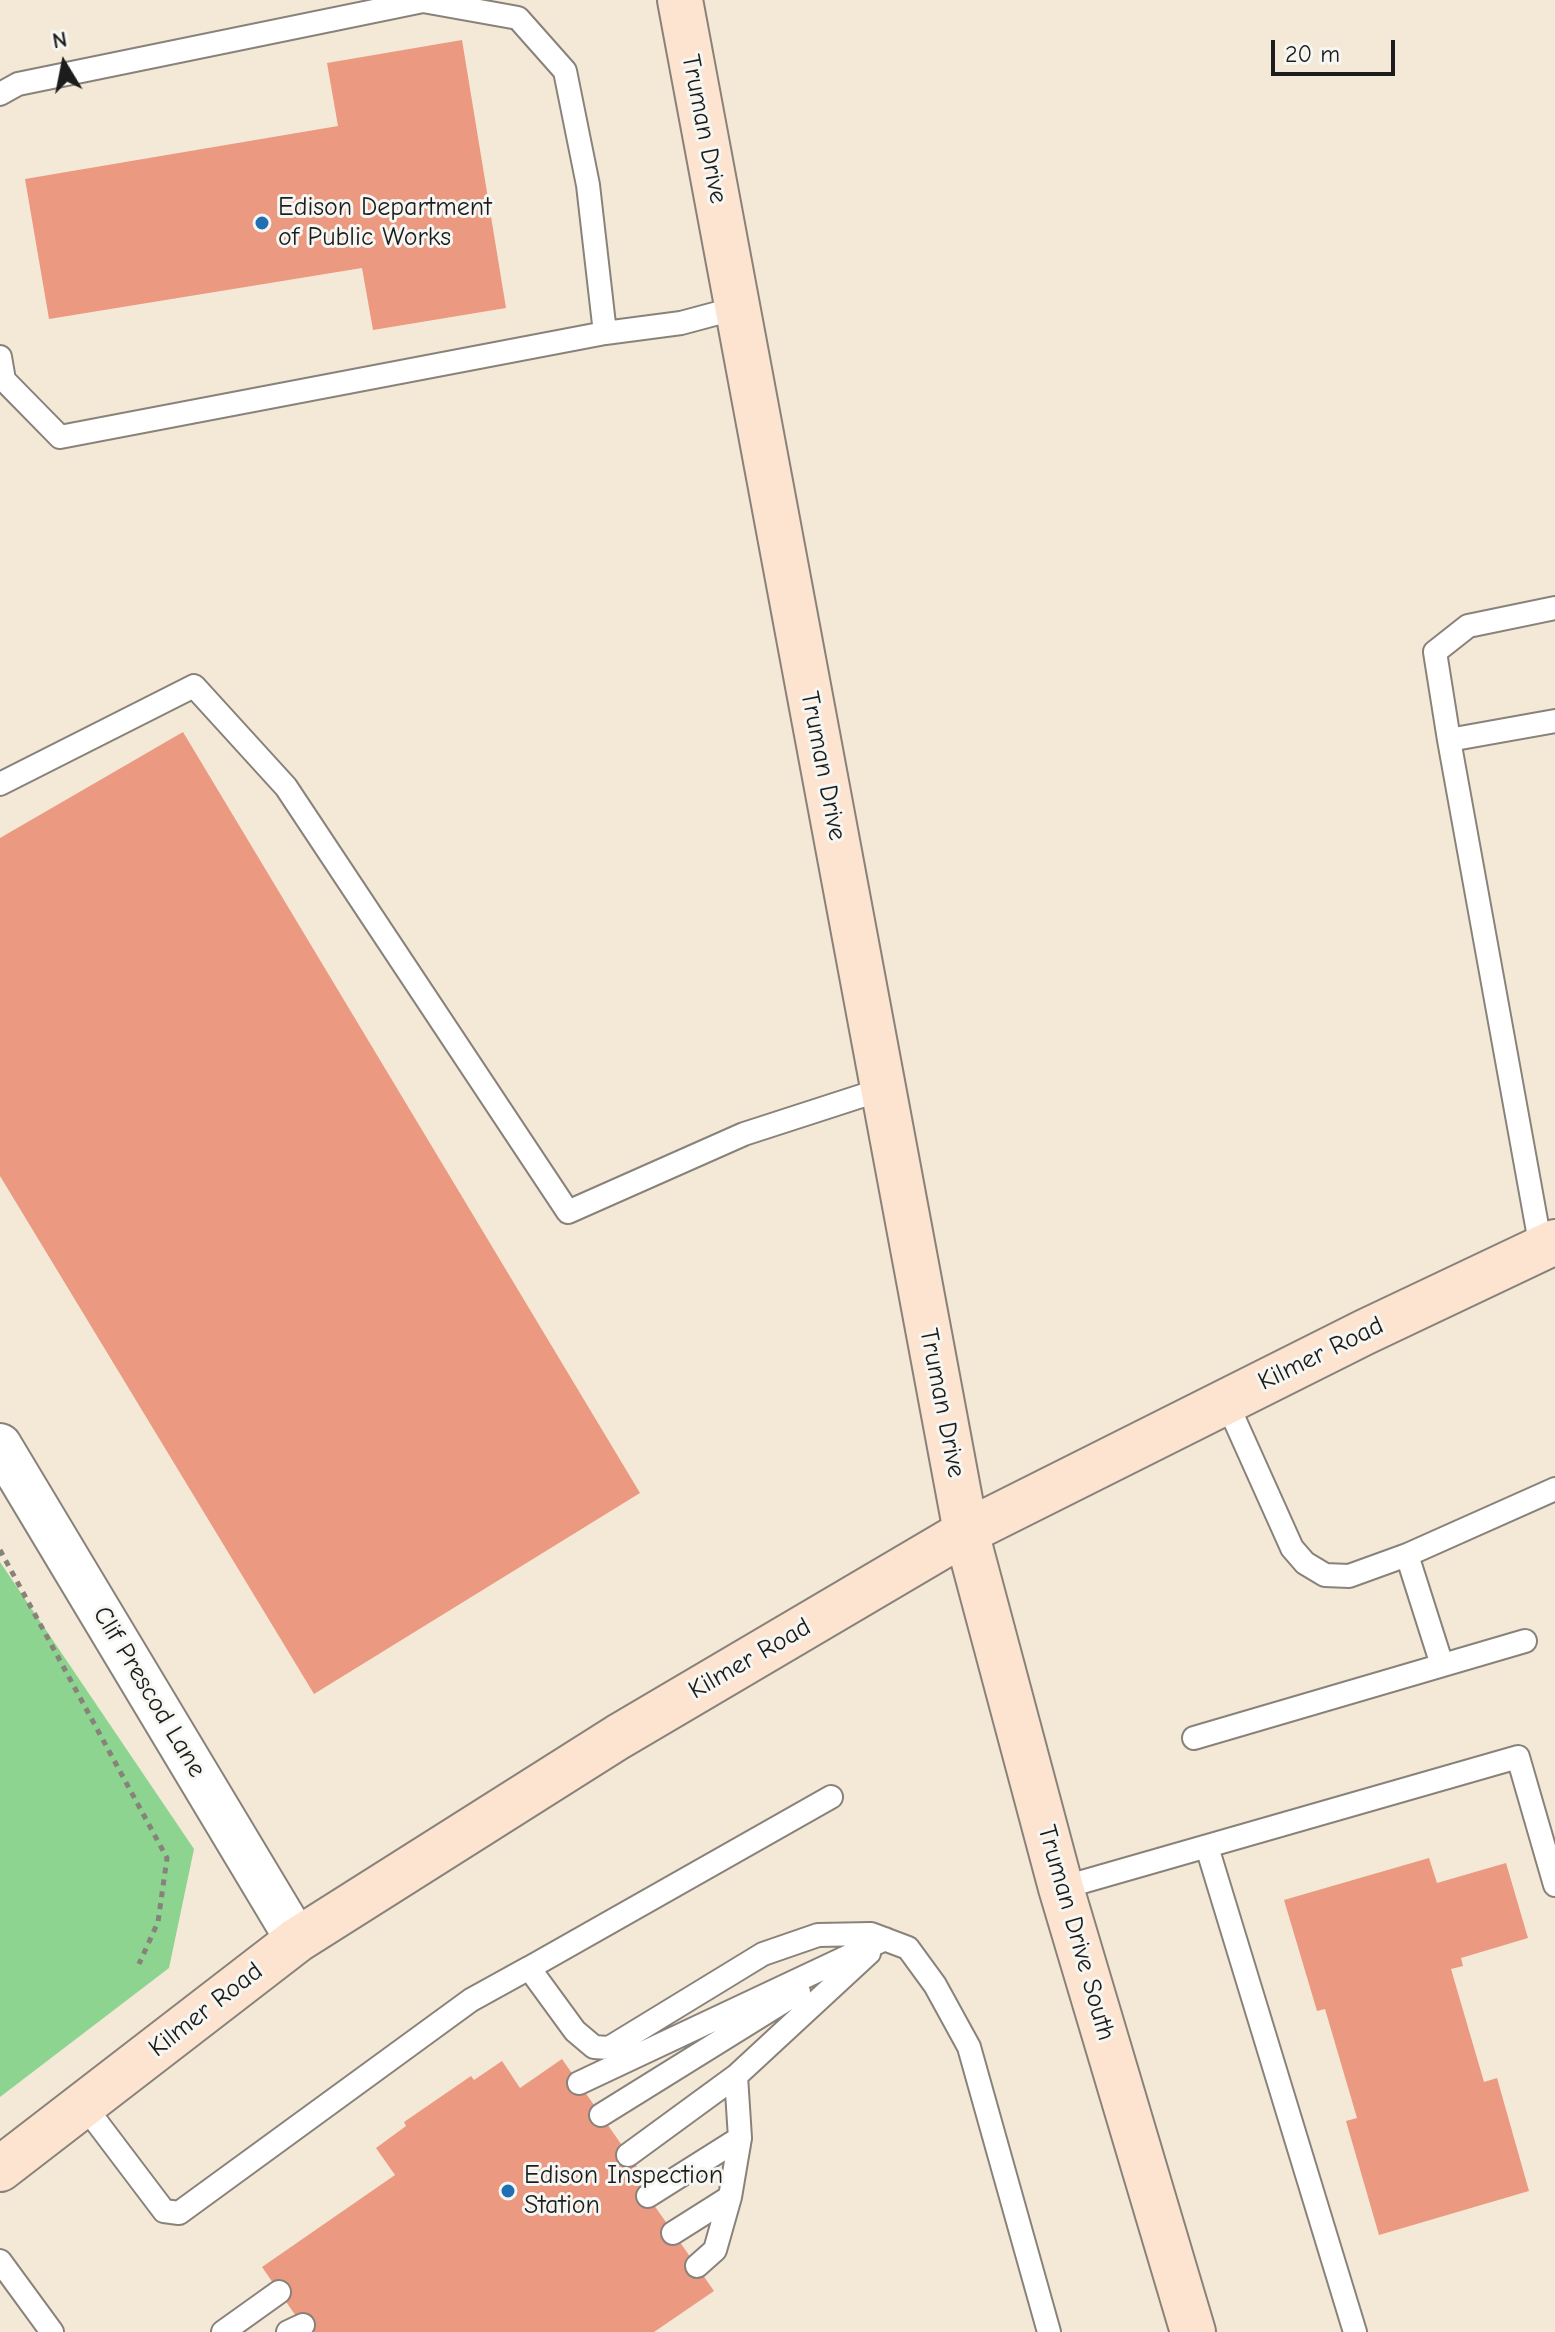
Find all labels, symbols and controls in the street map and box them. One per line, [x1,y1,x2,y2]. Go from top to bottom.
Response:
north arrow [24,24,104,104]
scale bar [1275,24,1399,74]
text: N [50,26,69,54]
text: 20 m [1285,40,1340,68]
street label: Truman Drive [674,52,734,206]
place label: Edison Department of Public Works [278,192,492,254]
marker: Edison Department of Public Works [253,214,271,232]
street label: Truman Drive [793,689,853,843]
street label: Kilmer Road [1253,1310,1389,1398]
street label: Truman Drive [912,1326,972,1480]
street label: Clif Prescod Lane [86,1601,212,1783]
street label: Kilmer Road [683,1612,817,1706]
street label: Truman Drive South [1030,1822,1122,2044]
street label: Kilmer Road [143,1956,269,2064]
place label: Edison Inspection Station [524,2160,723,2222]
marker: Edison Inspection Station [499,2182,517,2200]

